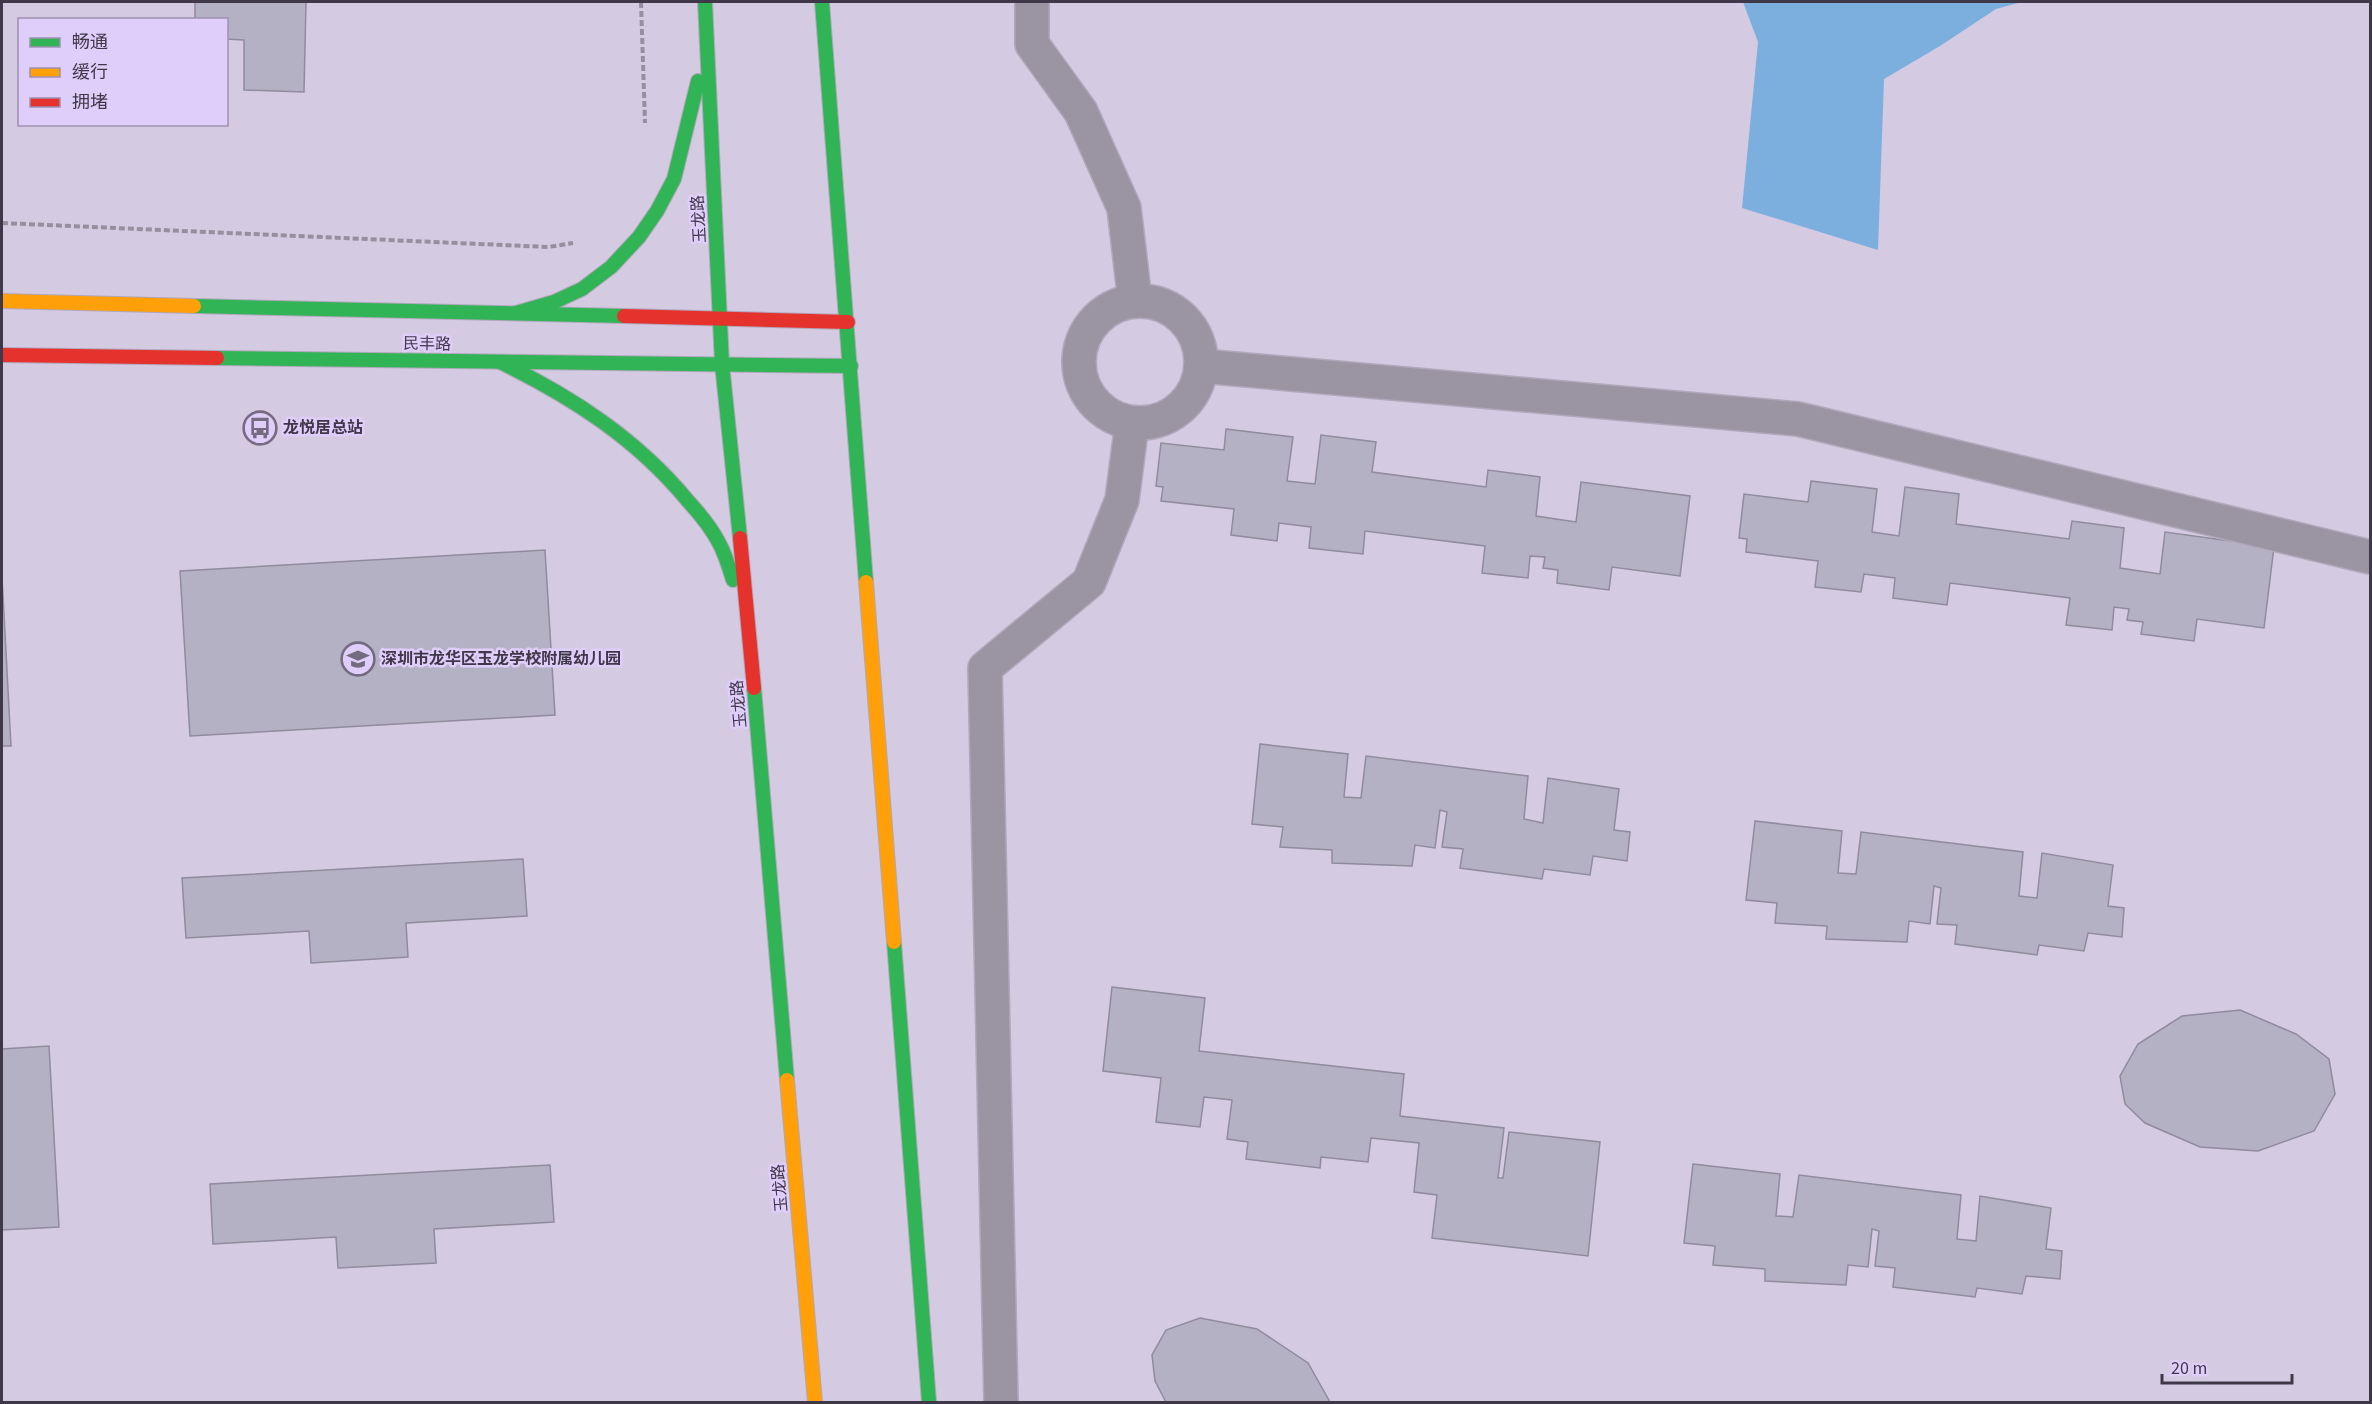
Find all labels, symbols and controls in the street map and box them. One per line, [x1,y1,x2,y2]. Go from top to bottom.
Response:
legend [18,18,228,126]
text: 畅通 [72,30,108,55]
text: 缓行 [72,60,108,85]
text: 拥堵 [72,90,108,115]
street label: 玉龙路 [687,194,711,244]
street label: 民丰路 [403,333,451,355]
bus stop icon: 龙悦居总站 [242,410,278,446]
place label: 龙悦居总站 [283,417,363,439]
school or university icon: 深圳市龙华区玉龙学校附属幼儿园 [340,641,376,677]
place label: 深圳市龙华区玉龙学校附属幼儿园 [381,648,621,670]
street label: 玉龙路 [726,679,752,729]
street label: 玉龙路 [767,1163,793,1213]
scale bar [2162,1347,2292,1385]
text: 20 m [2171,1356,2207,1381]

